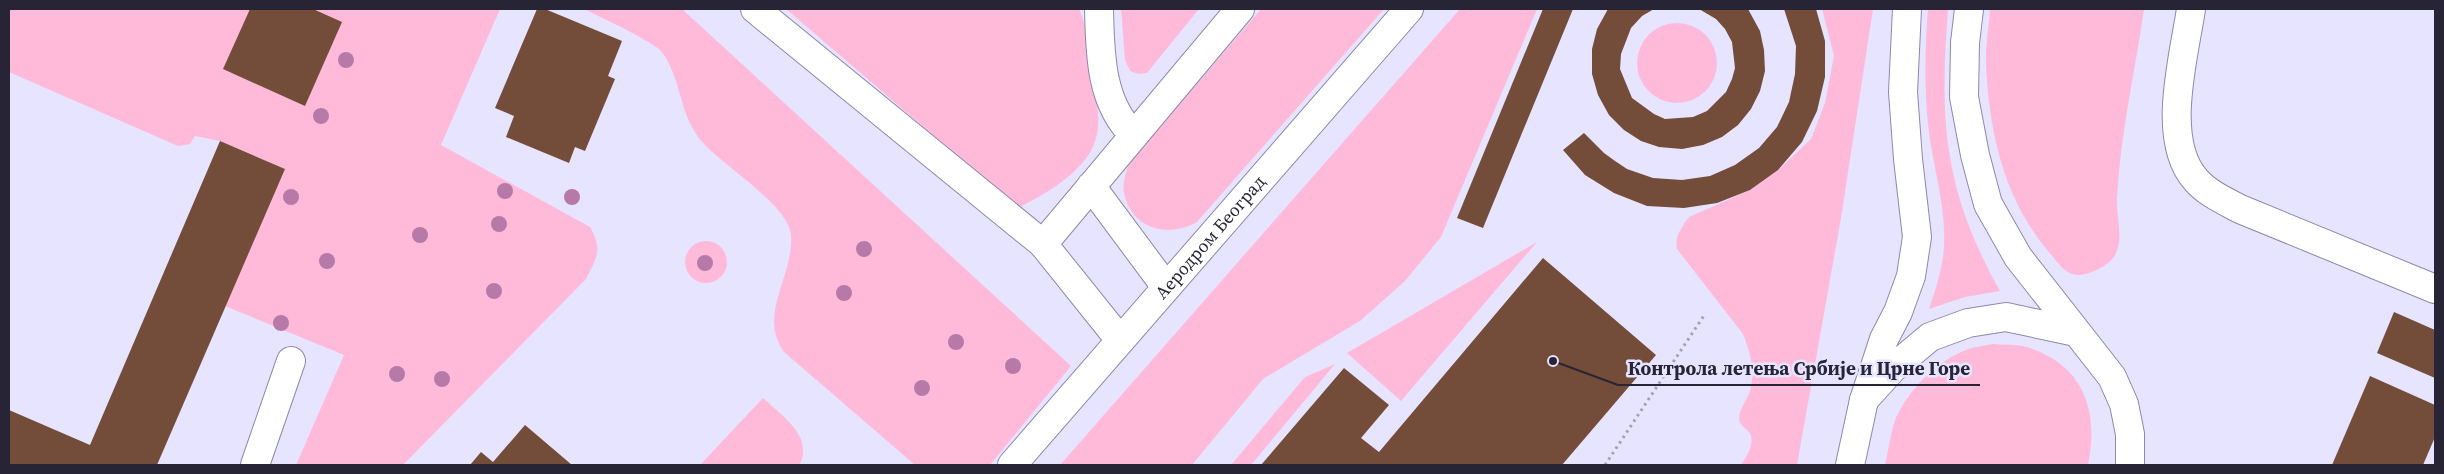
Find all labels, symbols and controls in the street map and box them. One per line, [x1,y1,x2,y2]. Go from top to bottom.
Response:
street label: Аеродром Београд [1149,170,1271,304]
callout: Контрола летења Србије и Црне Горе [1618,351,1980,385]
text: Контрола летења Србије и Црне Горе [1628,355,1970,381]

